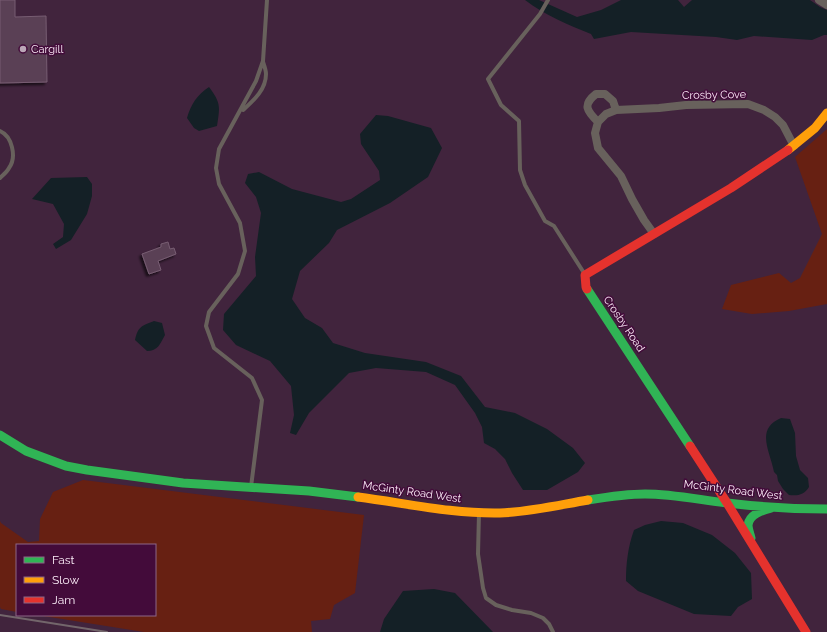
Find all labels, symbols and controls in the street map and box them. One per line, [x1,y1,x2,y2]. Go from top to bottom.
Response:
place label: Cargill [31,43,63,56]
marker: Cargill [18,44,28,54]
street label: Crosby Cove [682,88,747,102]
street label: Crosby Road [601,294,648,355]
street label: McGinty Road West [683,477,783,503]
street label: McGinty Road West [362,479,462,505]
legend [16,544,156,616]
text: Fast [52,553,75,567]
text: Slow [52,573,79,587]
text: Jam [52,593,75,607]

